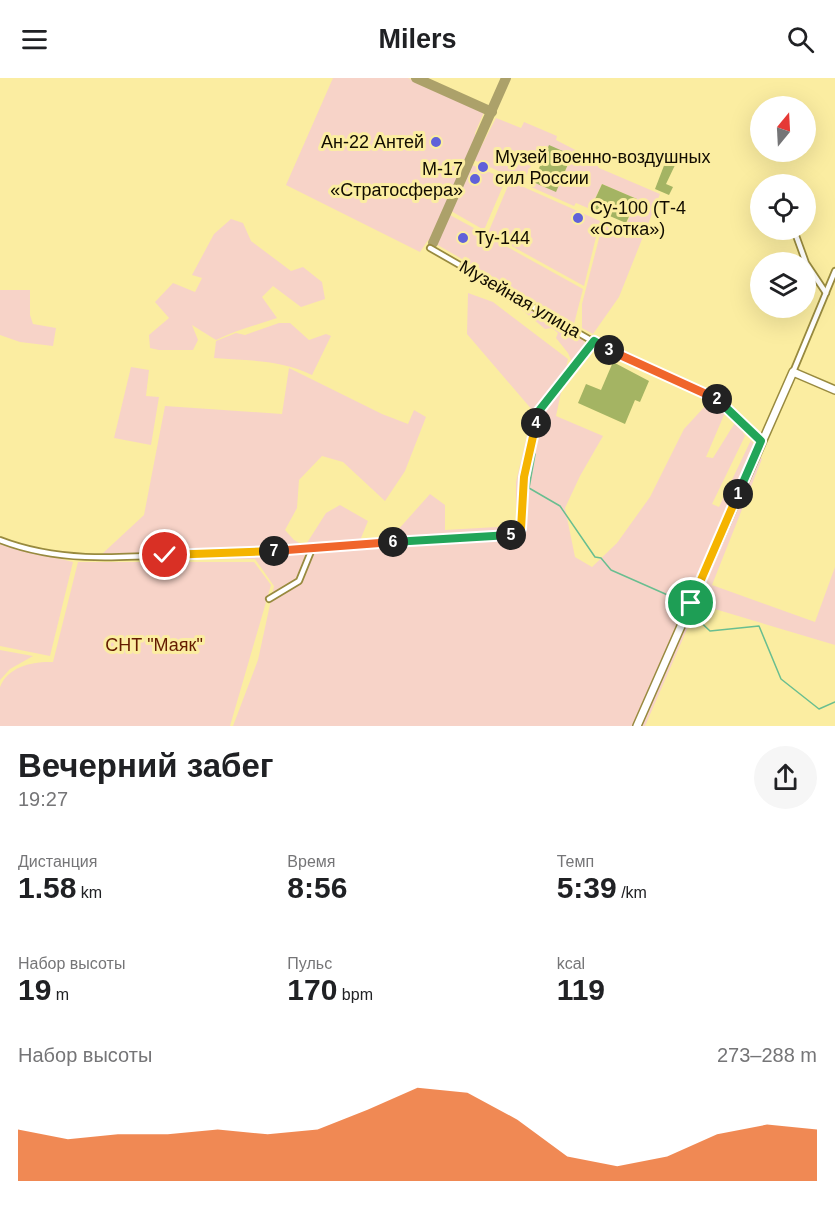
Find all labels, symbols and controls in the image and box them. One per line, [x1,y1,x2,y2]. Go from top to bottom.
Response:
icon: menu [18,23,51,56]
icon: search [784,23,817,56]
text: Milers [378,24,457,54]
north arrow [750,96,816,162]
map controls [750,96,816,318]
place label: Ан-22 Антей [321,132,424,152]
marker: Ан-22 Антей [429,135,443,149]
place label: Музей военно-воздушных сил России [495,147,710,188]
place label: М-17 «Стратосфера» [330,159,463,200]
marker: Музей военно-воздушных сил России [476,160,490,174]
marker: М-17 «Стратосфера» [468,172,482,186]
button: locate [750,174,816,240]
place label: Су-100 (Т-4 «Сотка») [590,198,686,239]
marker: Су-100 (Т-4 «Сотка») [571,211,585,225]
place label: Ту-144 [475,228,530,248]
marker: Ту-144 [456,231,470,245]
button: layers [750,252,816,318]
street label: Музейная улица [456,256,585,342]
pin: 3 [594,335,624,365]
text: 3 [605,341,613,358]
pin: 2 [702,384,732,414]
text: 2 [713,390,721,407]
pin: 4 [521,408,551,438]
text: 4 [532,414,540,431]
pin: 1 [723,479,753,509]
text: 1 [734,485,742,502]
pin: 5 [496,520,526,550]
text: 5 [507,526,515,543]
pin: 6 [378,527,408,557]
pin [139,529,190,580]
text: 6 [389,533,397,550]
pin: 7 [259,536,289,566]
icon: check [148,538,181,571]
text: 7 [270,542,278,559]
pin [665,577,716,628]
icon: arrive [674,586,707,619]
park label: СНТ "Маяк" [105,635,203,655]
button: share [754,746,817,809]
text: Вечерний забег [18,747,274,784]
text: 19:27 [18,788,68,810]
text: Дистанция [18,853,97,870]
text: Время [287,853,335,870]
text: Темп [557,853,594,870]
text: 1.58 [18,871,76,904]
text: 8:56 [287,871,347,904]
text: 5:39 [557,871,617,904]
text: km [76,884,102,901]
text: /km [617,884,647,901]
text: Набор высоты [18,955,125,972]
text: Пульс [287,955,332,972]
text: kcal [557,955,585,972]
text: 19 [18,973,51,1006]
text: 170 [287,973,337,1006]
text: 119 [557,973,605,1006]
text: m [51,986,69,1003]
text: bpm [337,986,373,1003]
text: Набор высоты [18,1044,152,1066]
text: 273–288 m [717,1044,817,1066]

